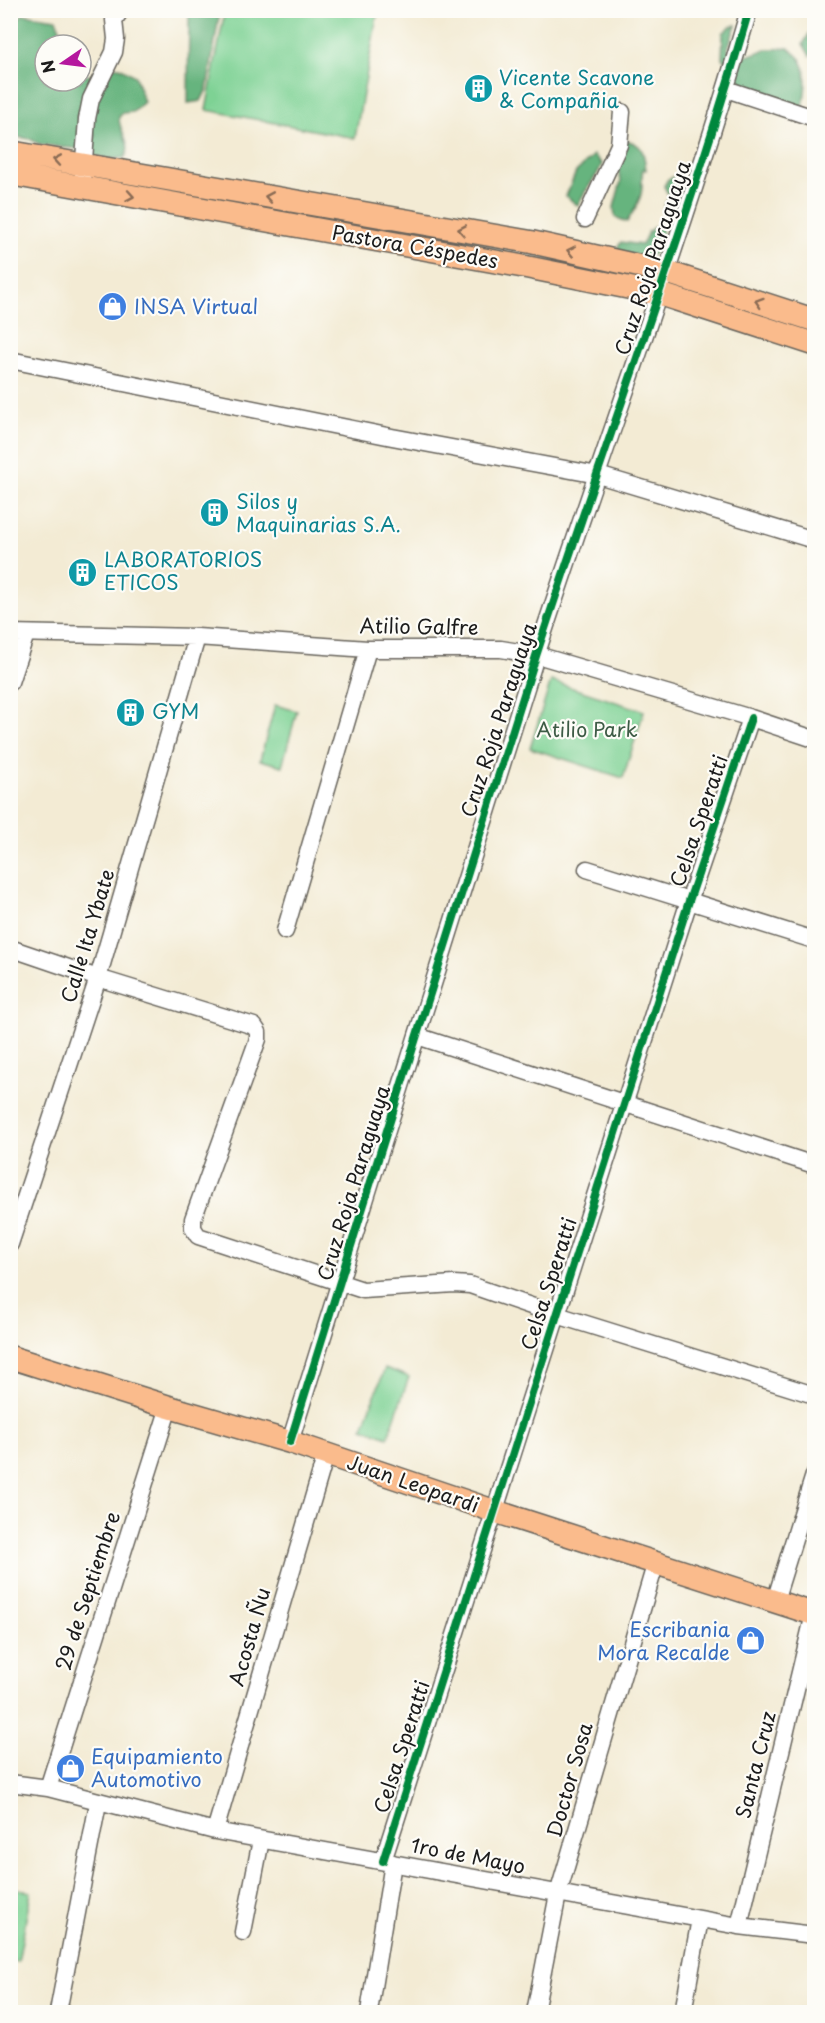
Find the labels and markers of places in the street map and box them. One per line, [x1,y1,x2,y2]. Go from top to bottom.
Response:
place label: Vicente Scavone & Compañia [499,62,655,115]
building icon: Vicente Scavone & Compañia [462,73,494,105]
shop icon: INSA Virtual [97,291,129,323]
place label: INSA Virtual [134,291,258,321]
place label: Silos y Maquinarias S.A. [236,486,401,539]
building icon: Silos y Maquinarias S.A. [199,497,231,529]
place label: LABORATORIOS ETICOS [104,544,262,597]
building icon: LABORATORIOS ETICOS [67,556,99,588]
building icon: GYM [115,696,147,728]
place label: GYM [152,696,199,726]
place label: Escribania Mora Recalde [597,1614,731,1667]
shop icon: Escribania Mora Recalde [735,1625,767,1657]
place label: Equipamiento Automotivo [91,1741,223,1794]
shop icon: Equipamiento Automotivo [54,1753,86,1785]

